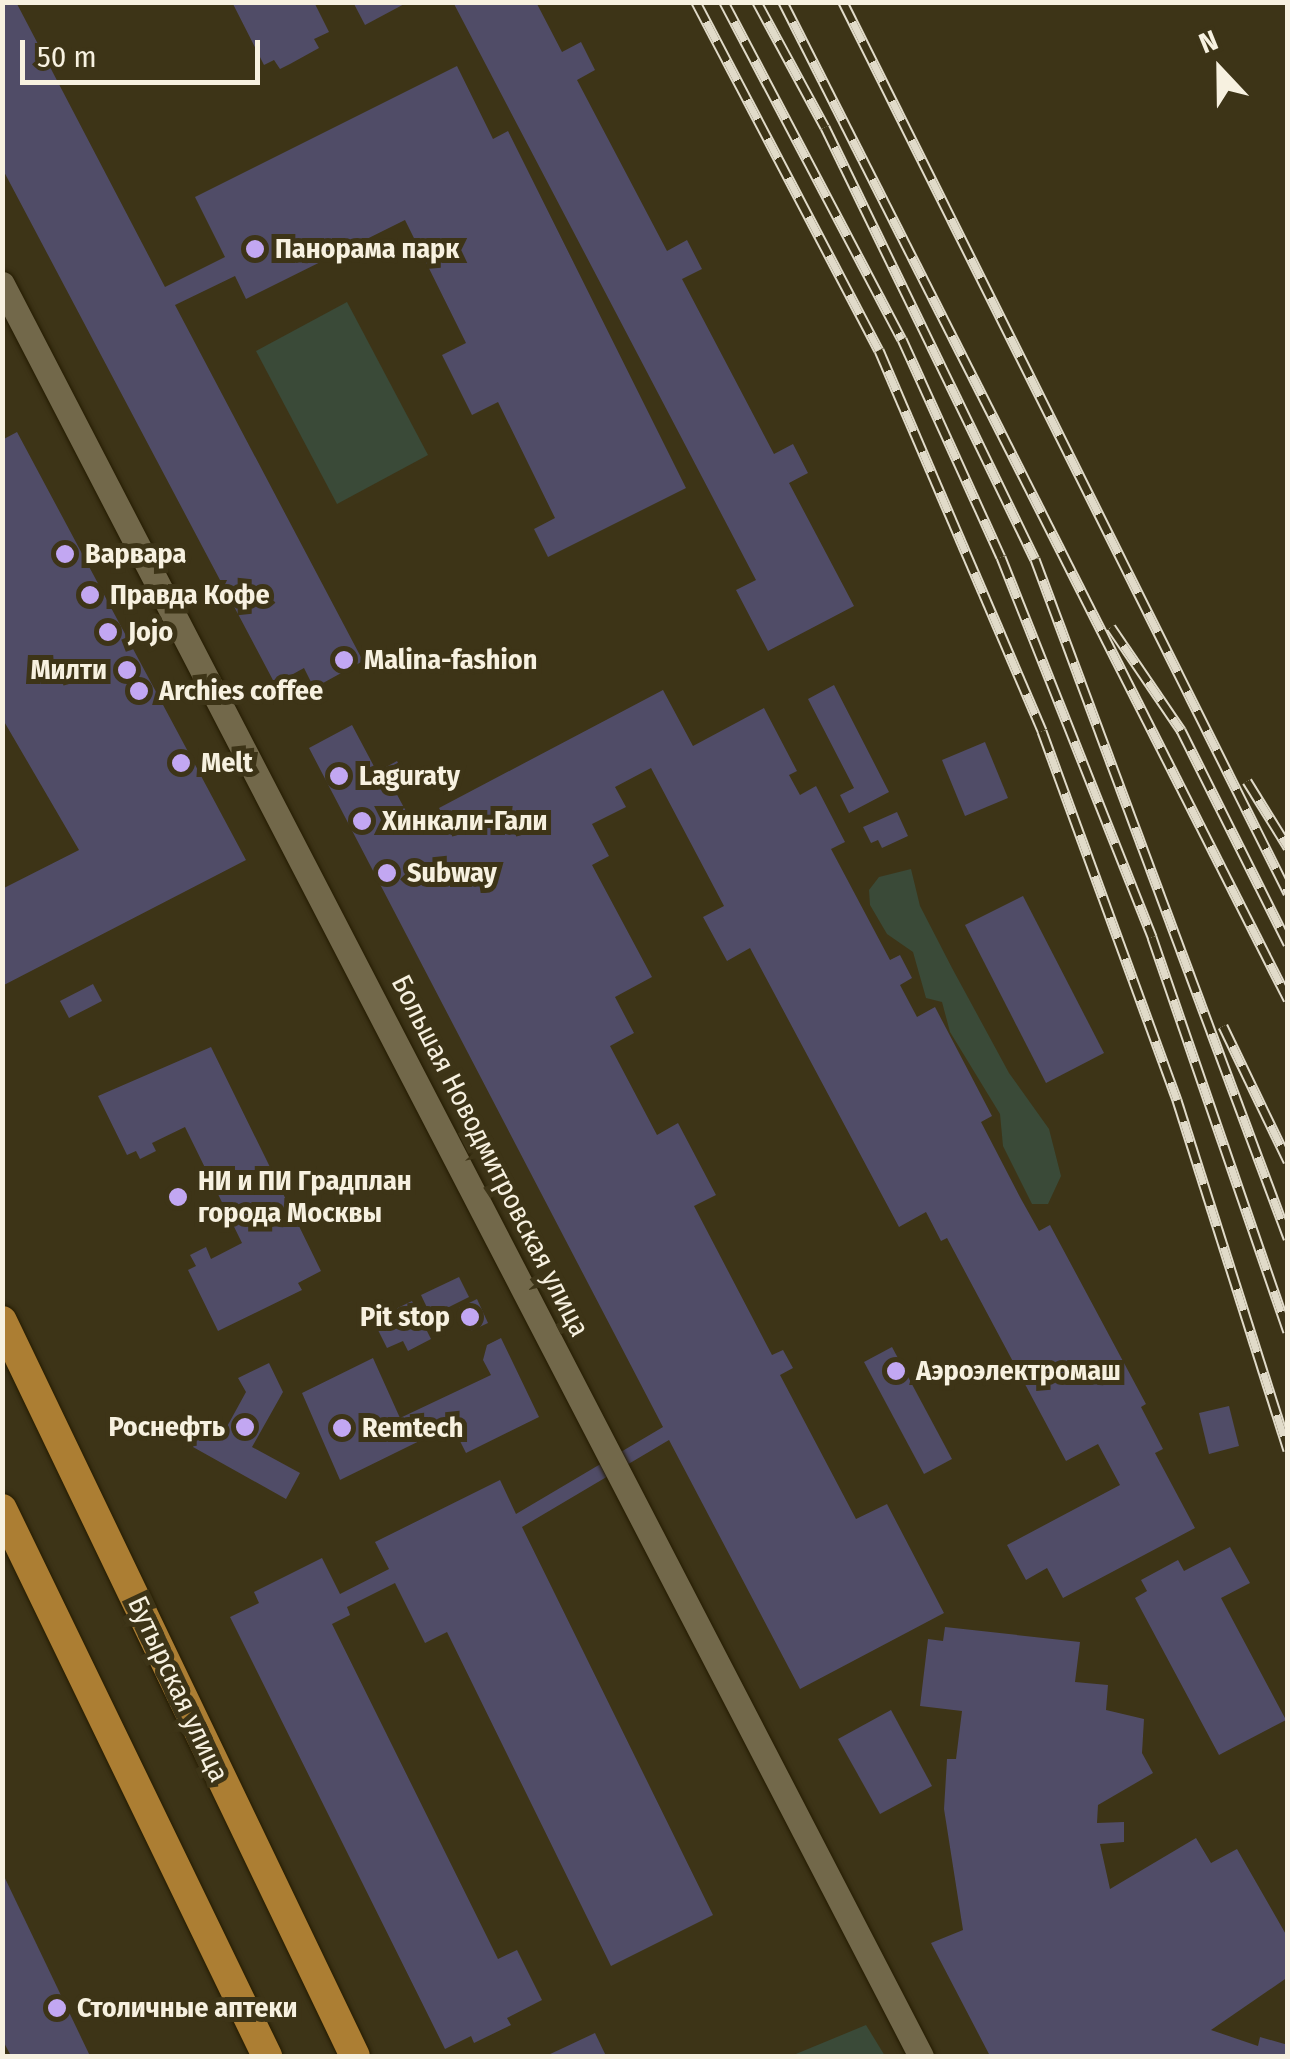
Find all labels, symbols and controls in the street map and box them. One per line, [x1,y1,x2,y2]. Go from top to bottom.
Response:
scale bar [25,20,265,82]
north arrow [1170,20,1270,120]
text: N [1195,23,1223,60]
text: 50 m [37,39,97,75]
place label: Панорама парк [275,232,459,266]
marker: Панорама парк [244,238,266,260]
place label: Варвара [85,537,186,571]
marker: Варвара [54,543,76,565]
place label: Правда Кофе [110,578,270,612]
marker: Правда Кофе [79,584,101,606]
place label: Jojo [128,615,173,649]
marker: Jojo [97,621,119,643]
place label: Malina-fashion [364,643,537,677]
marker: Malina-fashion [333,649,355,671]
place label: Милти [30,653,107,687]
marker: Милти [116,659,138,681]
place label: Archies coffee [159,674,323,708]
marker: Archies coffee [128,680,150,702]
place label: Melt [201,746,253,780]
marker: Melt [170,752,192,774]
place label: Laguraty [359,759,460,793]
marker: Laguraty [328,765,350,787]
place label: Хинкали-Гали [382,804,548,838]
marker: Хинкали-Гали [351,810,373,832]
place label: Subway [407,856,497,890]
marker: Subway [376,862,398,884]
street label: Большая Новодмитровская улица [384,970,596,1342]
place label: НИ и ПИ Градплан города Москвы [198,1164,412,1230]
marker: НИ и ПИ Градплан города Москвы [167,1186,189,1208]
place label: Pit stop [360,1300,450,1334]
marker: Pit stop [459,1306,481,1328]
place label: Аэроэлектромаш [916,1354,1121,1388]
marker: Аэроэлектромаш [885,1360,907,1382]
place label: Роснефть [108,1410,225,1444]
place label: Remtech [362,1411,463,1445]
marker: Роснефть [234,1416,256,1438]
marker: Remtech [331,1417,353,1439]
street label: Бутырская улица [120,1591,236,1787]
place label: Столичные аптеки [77,1991,297,2025]
marker: Столичные аптеки [46,1997,68,2019]

